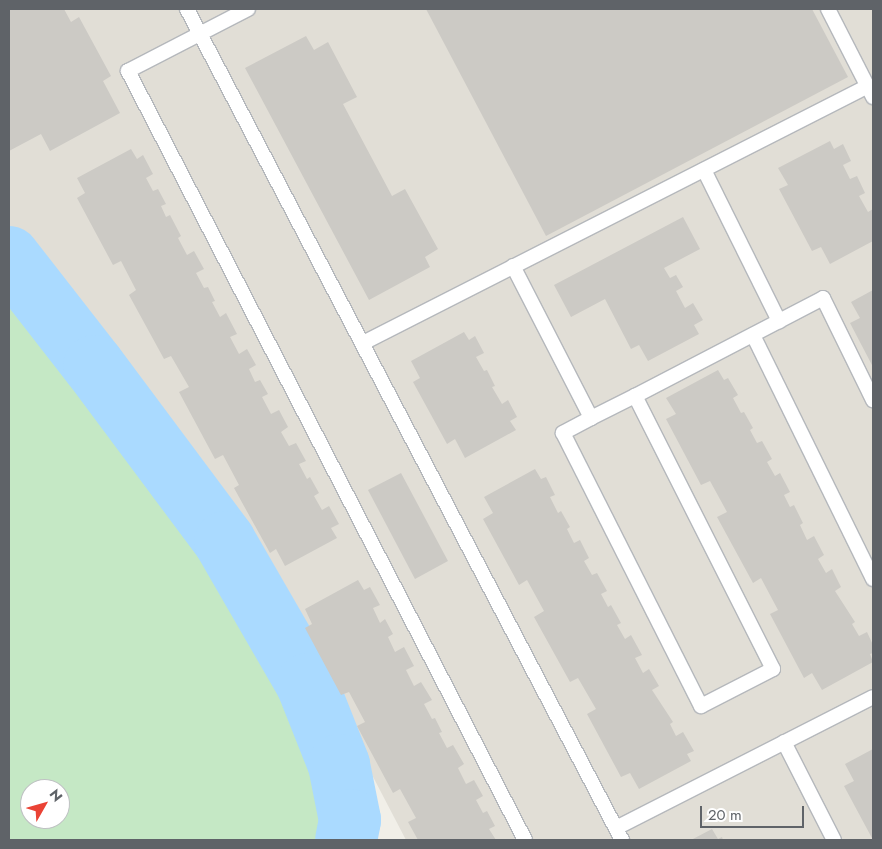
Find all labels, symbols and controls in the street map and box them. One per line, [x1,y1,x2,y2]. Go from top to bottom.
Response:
north arrow [20,779,70,829]
text: N [45,785,67,806]
scale bar [702,796,806,828]
text: 20 m [708,804,742,826]

